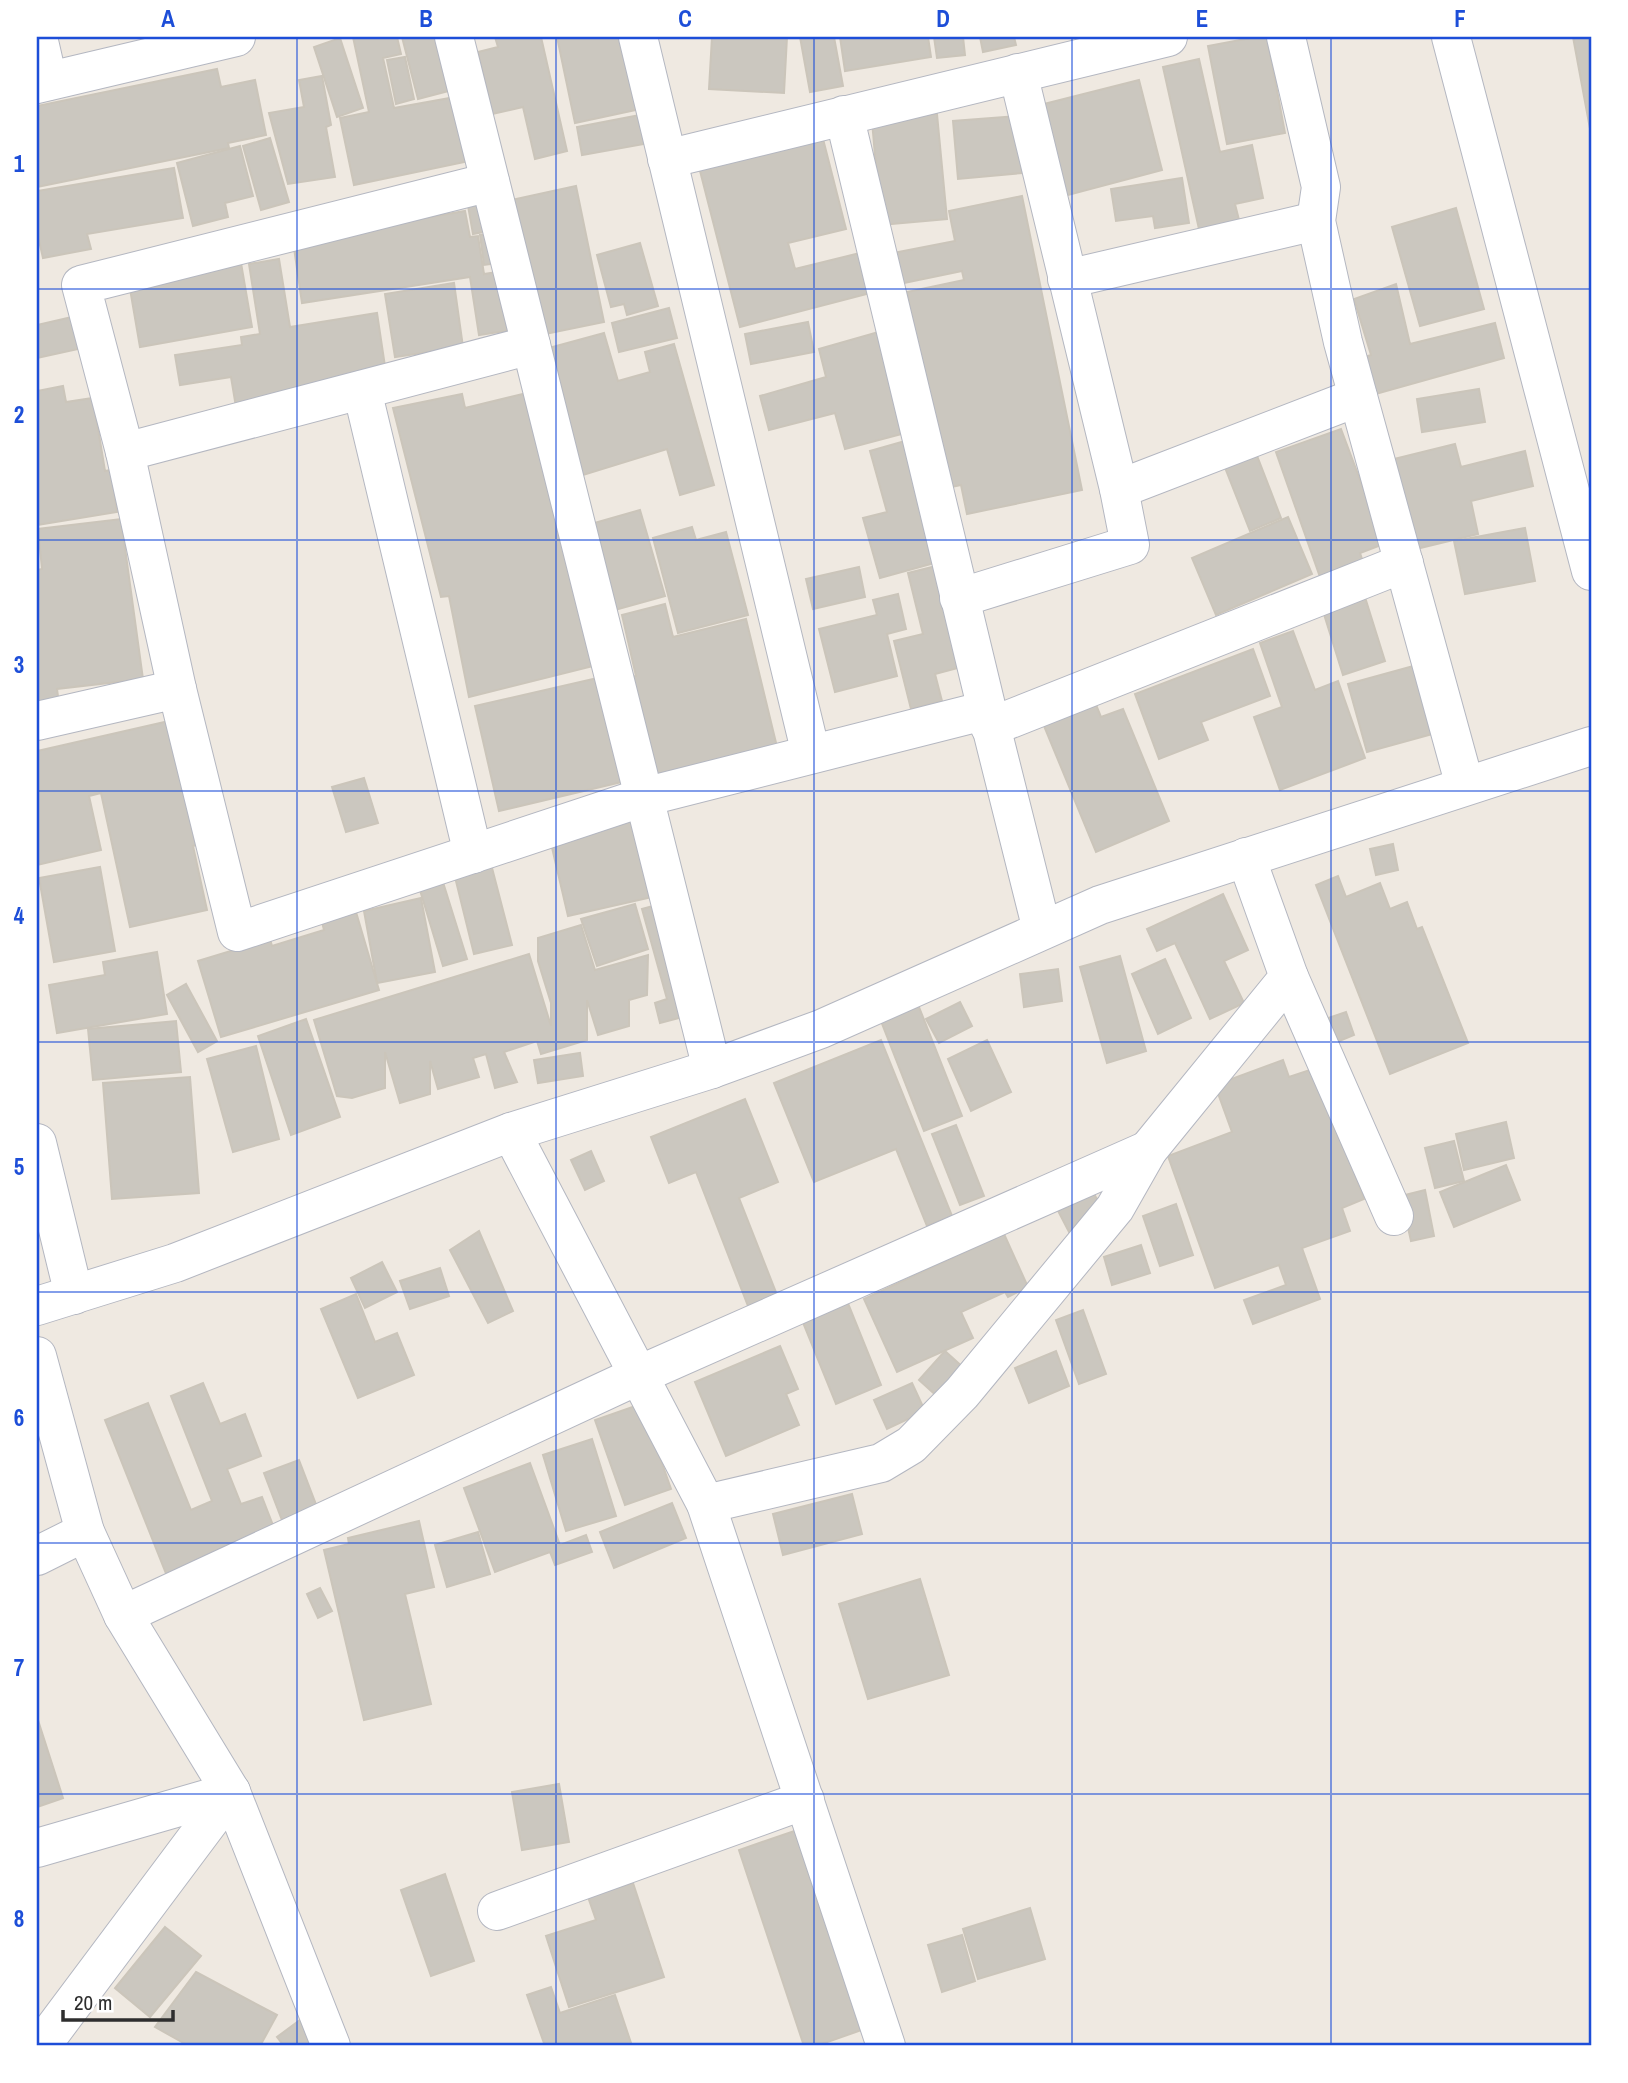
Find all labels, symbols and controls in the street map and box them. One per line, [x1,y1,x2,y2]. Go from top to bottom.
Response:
text: A [161,3,175,34]
text: B [419,3,433,34]
text: C [678,3,692,34]
text: D [936,3,950,34]
text: E [1196,3,1208,34]
text: F [1454,3,1466,34]
text: 1 [14,148,25,179]
text: 2 [14,399,24,430]
text: 3 [14,649,24,680]
text: 4 [14,900,25,931]
text: 5 [14,1151,24,1182]
text: 6 [14,1402,24,1433]
text: 7 [14,1652,24,1683]
text: 8 [14,1903,24,1934]
scale bar [63,1978,173,2022]
text: 20 m [74,1988,112,2017]

